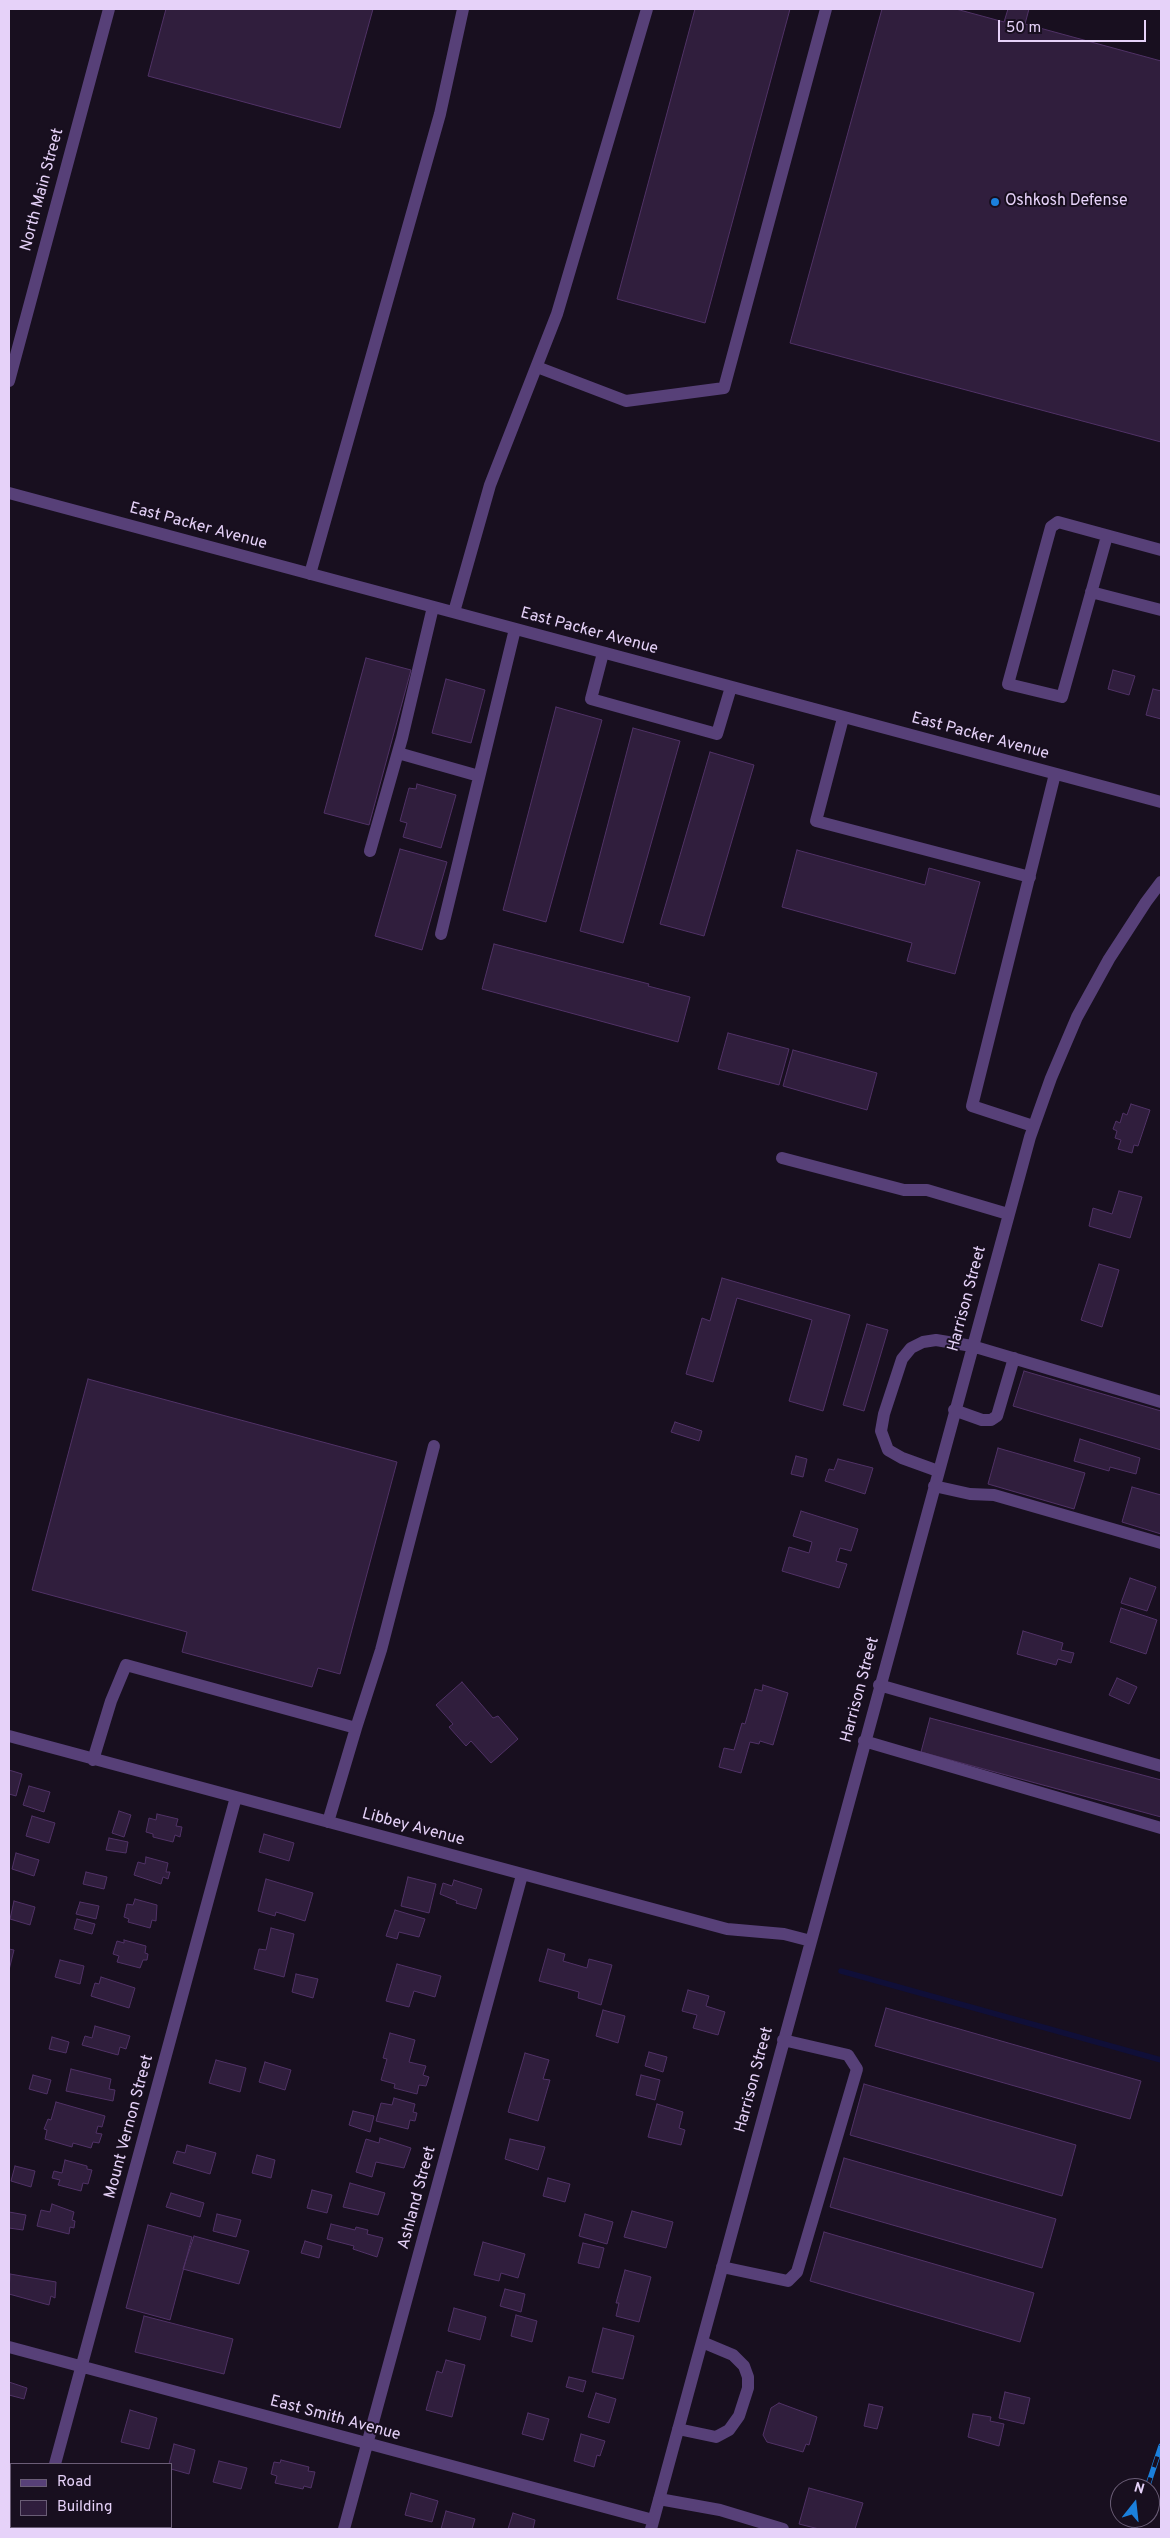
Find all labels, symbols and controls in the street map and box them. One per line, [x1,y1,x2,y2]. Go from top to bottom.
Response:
scale bar [1000,10,1148,42]
text: 50 m [1006,19,1041,38]
street label: North Main Street [17,126,69,254]
place label: Oshkosh Defense [1005,192,1128,212]
marker: Oshkosh Defense [989,196,1001,208]
street label: East Packer Avenue [127,499,269,555]
street label: East Packer Avenue [518,604,660,660]
street label: East Packer Avenue [909,709,1051,765]
street label: Harrison Street [945,1244,991,1354]
street label: Harrison Street [838,1635,884,1745]
street label: Libbey Avenue [360,1805,466,1851]
street label: Harrison Street [732,2025,778,2135]
street label: Mount Vernon Street [102,2053,158,2201]
street label: Ashland Street [395,2144,441,2252]
street label: East Smith Avenue [268,2392,402,2446]
legend [10,2463,172,2528]
text: Road [57,2473,92,2492]
north arrow [1110,2478,1160,2528]
text: N [1132,2480,1146,2499]
text: Building [57,2498,112,2517]

